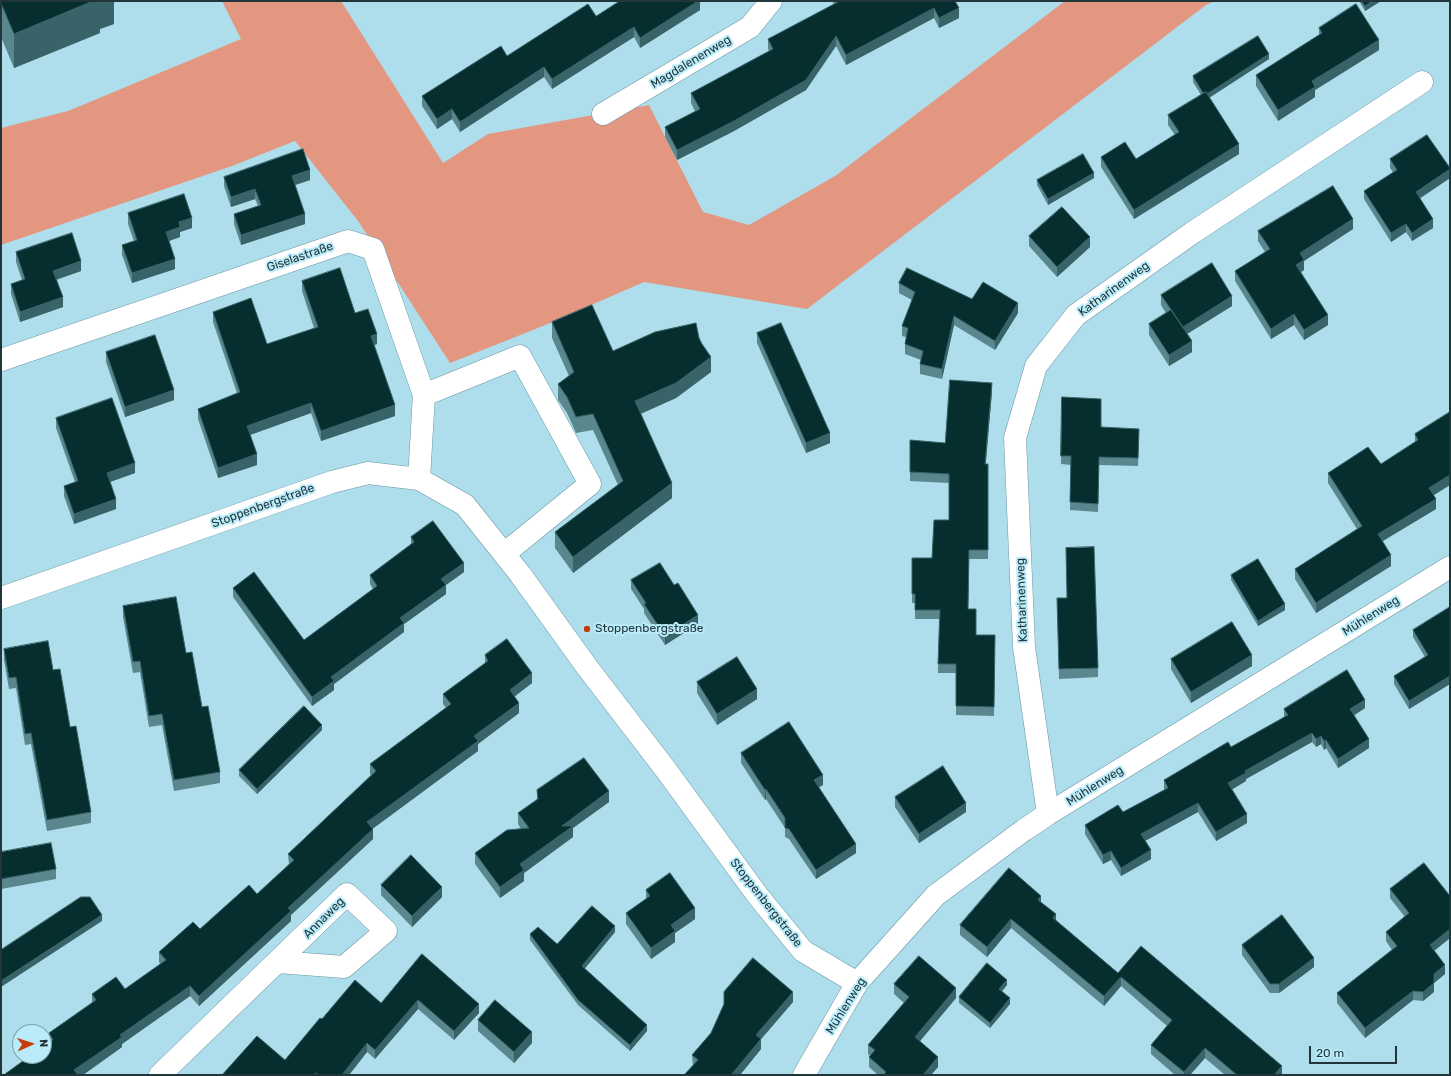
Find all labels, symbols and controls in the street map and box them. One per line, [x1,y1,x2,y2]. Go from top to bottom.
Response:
street label: Magdalenenweg [648,32,734,92]
street label: Giselastraße [265,239,335,275]
street label: Katharinenweg [1076,258,1152,320]
street label: Stoppenbergstraße [210,481,316,531]
street label: Katharinenweg [1013,558,1031,642]
street label: Mühlenweg [1340,593,1402,639]
place label: Stoppenbergstraße [595,622,703,636]
marker: Stoppenbergstraße [582,624,592,634]
street label: Mühlenweg [1064,763,1126,809]
street label: Stoppenbergstraße [727,856,805,950]
street label: Annaweg [300,894,348,942]
street label: Mühlenweg [823,975,869,1037]
north arrow [12,1024,52,1064]
scale bar [1311,1038,1399,1064]
text: N [37,1039,50,1048]
text: 20 m [1316,1046,1344,1060]

